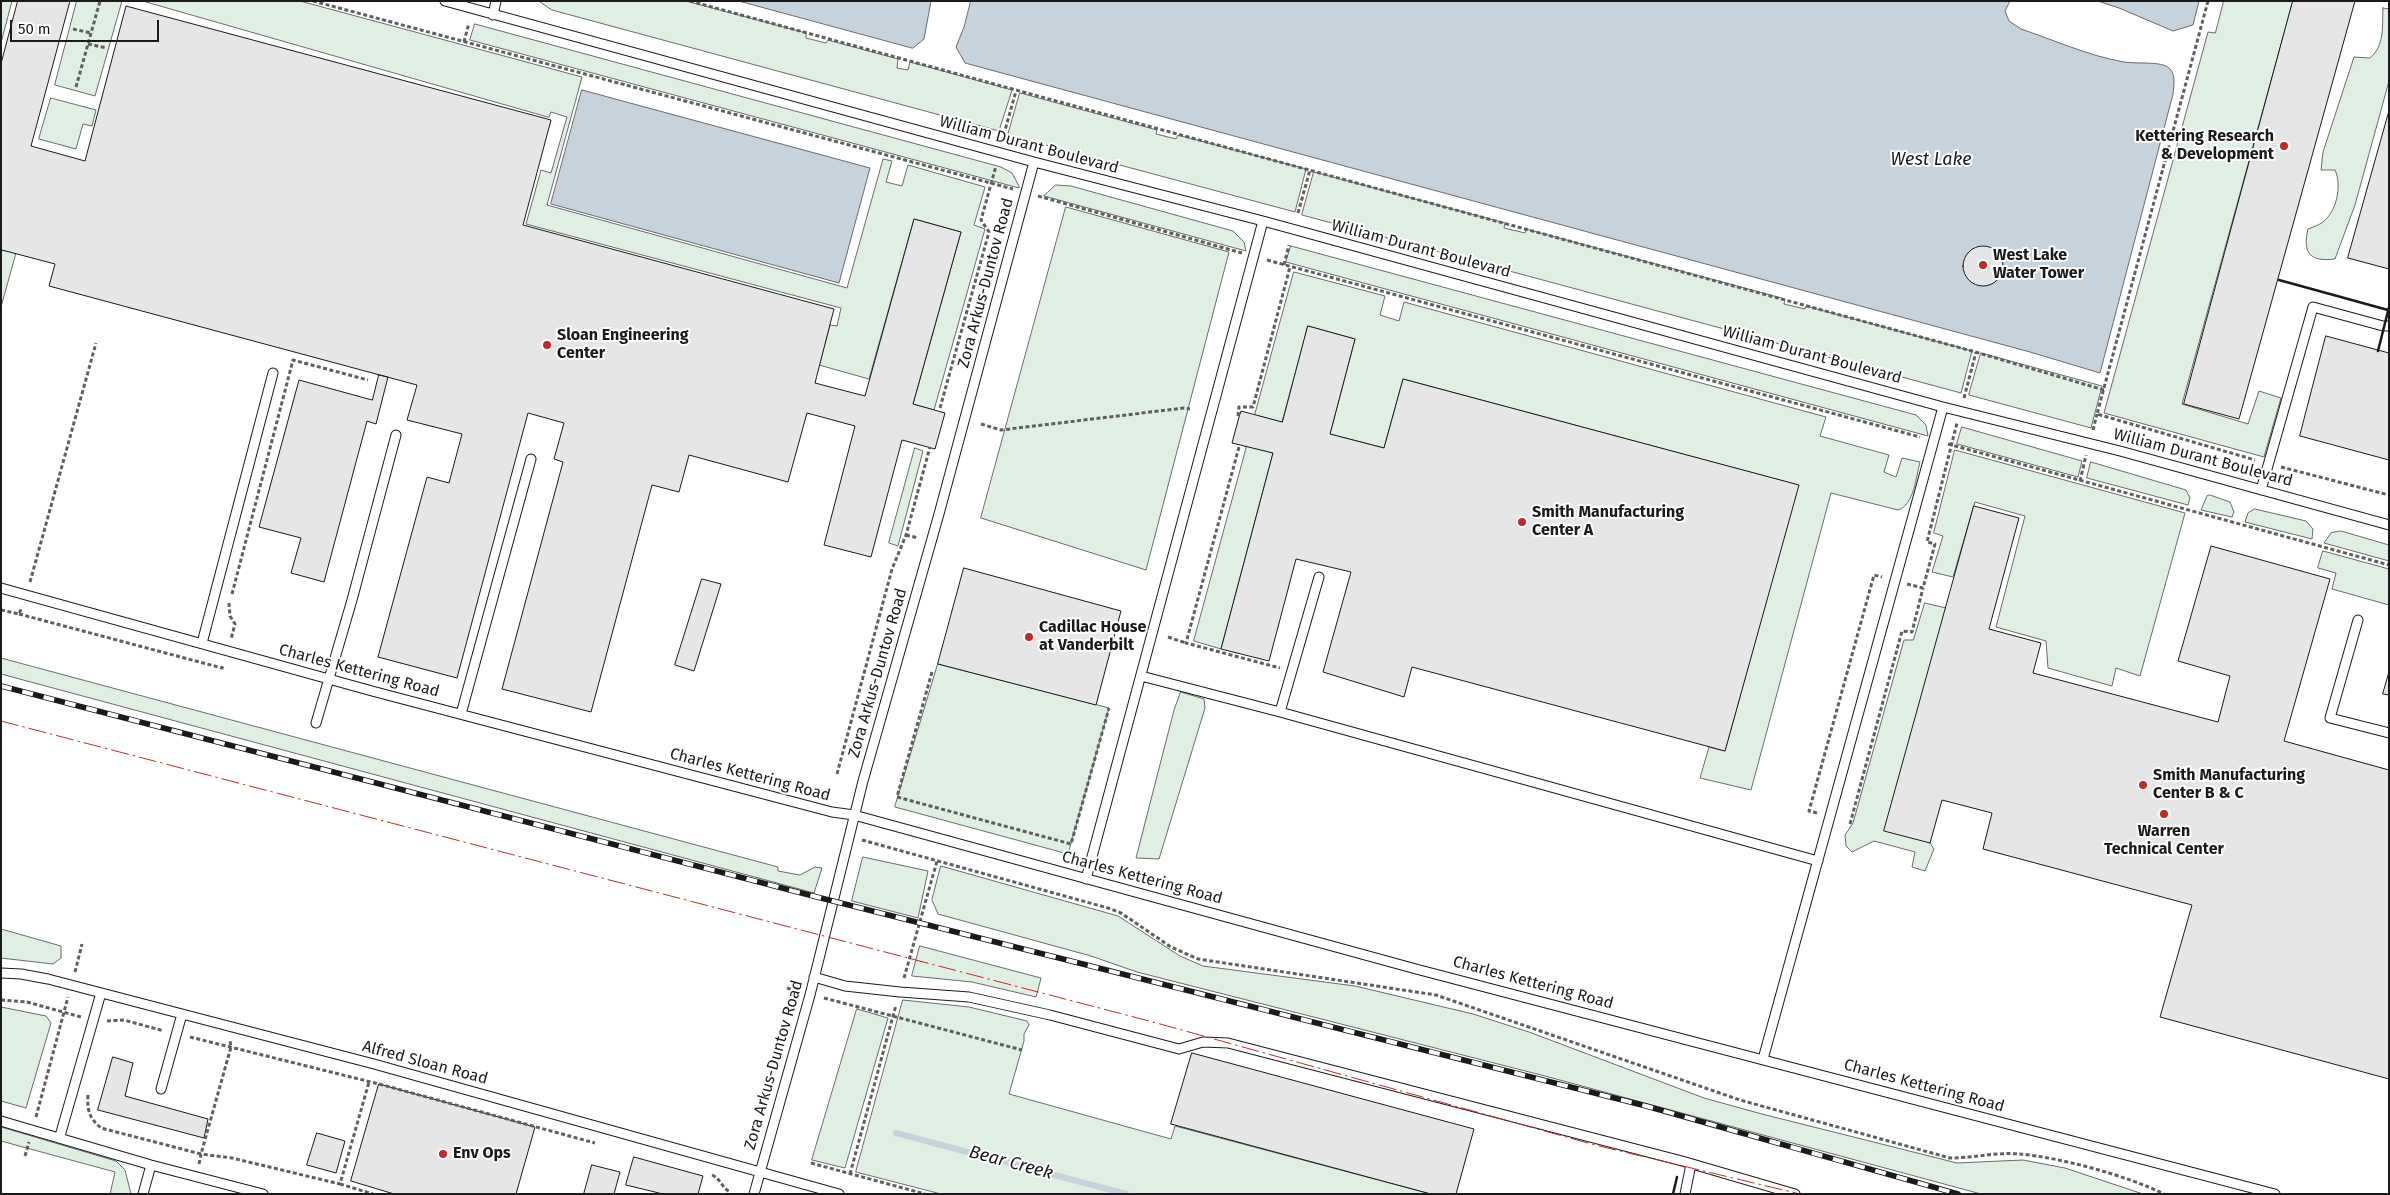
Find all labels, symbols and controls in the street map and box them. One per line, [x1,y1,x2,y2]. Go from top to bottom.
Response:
scale bar [12,10,161,42]
text: 50 m [18,20,51,38]
street label: William Durant Boulevard [937,112,1121,178]
place label: Kettering Research & Development [2135,127,2274,165]
marker: Kettering Research & Development [2278,140,2290,152]
water label: West Lake [1891,149,1971,171]
street label: Zora Arkus-Duntov Road [954,196,1018,370]
street label: William Durant Boulevard [1329,216,1513,282]
place label: West Lake Water Tower [1993,246,2084,284]
marker: West Lake Water Tower [1977,259,1989,271]
street label: William Durant Boulevard [1720,322,1904,388]
place label: Sloan Engineering Center [557,326,688,364]
marker: Sloan Engineering Center [541,339,553,351]
street label: William Durant Boulevard [2111,425,2295,491]
place label: Smith Manufacturing Center A [1532,503,1684,541]
marker: Smith Manufacturing Center A [1516,516,1528,528]
street label: Zora Arkus-Duntov Road [845,586,911,760]
place label: Cadillac House at Vanderbilt [1039,618,1146,656]
marker: Cadillac House at Vanderbilt [1023,631,1035,643]
street label: Charles Kettering Road [277,640,441,702]
street label: Charles Kettering Road [668,744,832,806]
place label: Smith Manufacturing Center B & C [2153,766,2305,804]
marker: Smith Manufacturing Center B & C [2137,779,2149,791]
marker: Warren Technical Center [2158,808,2170,820]
place label: Warren Technical Center [2104,822,2224,860]
street label: Charles Kettering Road [1060,847,1224,909]
street label: Charles Kettering Road [1451,952,1615,1014]
street label: Zora Arkus-Duntov Road [741,978,807,1152]
street label: Alfred Sloan Road [360,1037,490,1089]
street label: Charles Kettering Road [1842,1055,2006,1117]
water label: Bear Creek [967,1141,1055,1185]
place label: Env Ops [453,1144,511,1164]
marker: Env Ops [437,1148,449,1160]

